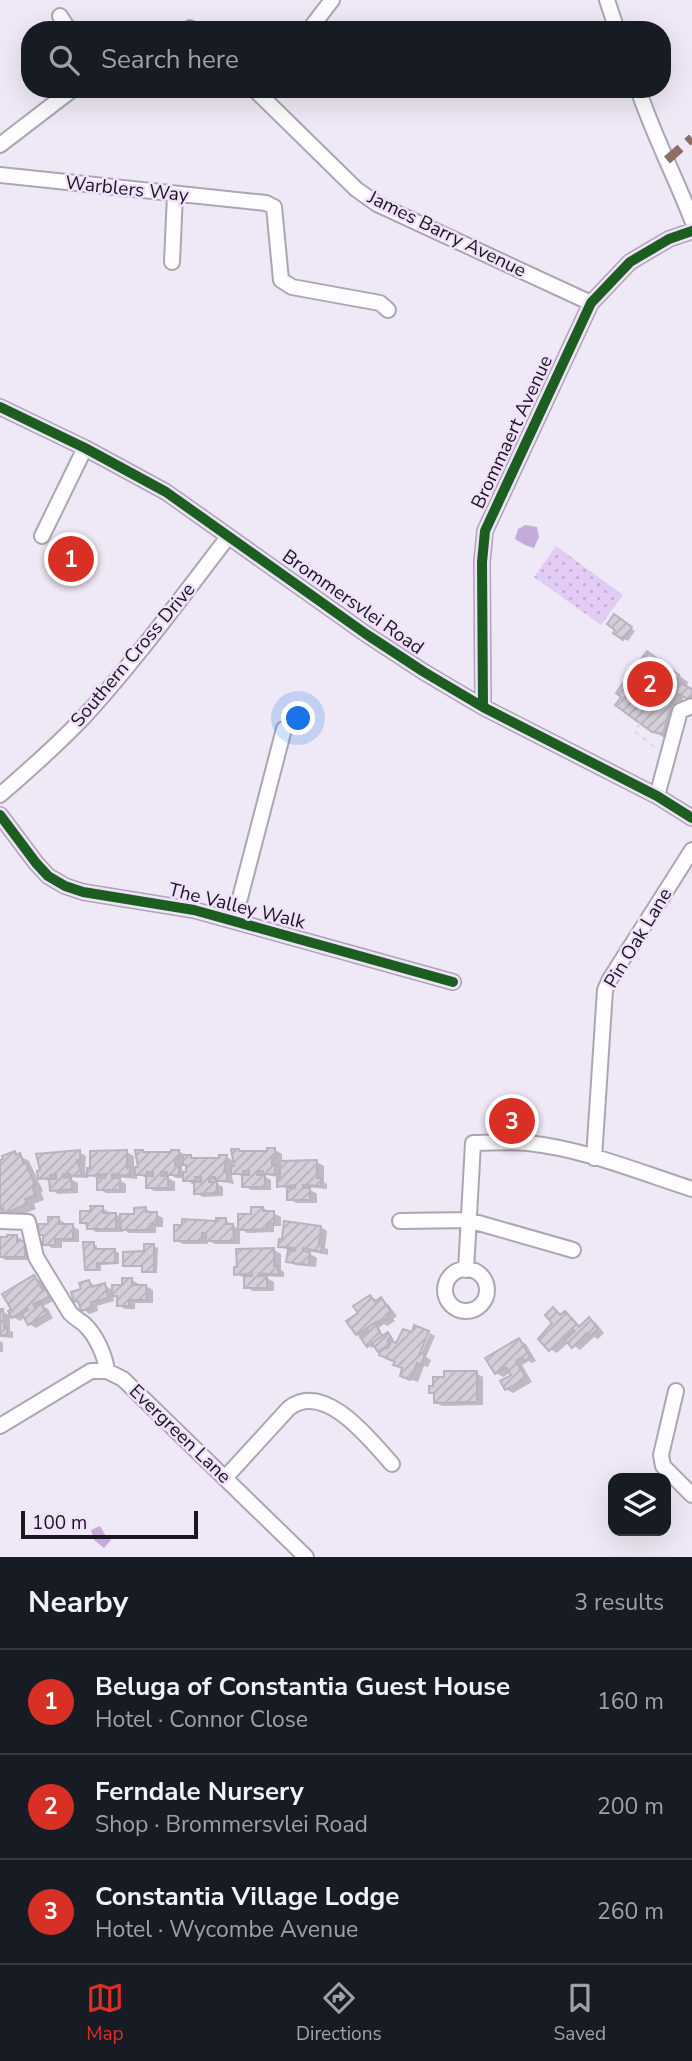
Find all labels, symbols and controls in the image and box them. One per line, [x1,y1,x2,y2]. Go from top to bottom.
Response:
search box [21,21,671,98]
icon: search [45,41,83,79]
text: Search here [101,42,239,77]
street label: Warblers Way [64,170,190,208]
street label: James Barry Avenue [363,184,530,284]
street label: Brommaert Avenue [465,351,559,513]
pin: 1 [48,533,94,585]
street label: Brommersvlei Road [277,543,429,661]
street label: Southern Cross Drive [65,577,201,733]
pin: 2 [627,658,673,710]
your location [281,701,315,735]
street label: The Valley Walk [166,876,309,936]
street label: Pin Oak Lane [598,883,678,993]
pin: 3 [489,1095,535,1147]
street label: Evergreen Lane [123,1379,237,1489]
map controls [608,1473,671,1536]
button: layers [608,1473,671,1536]
scale bar [21,1508,198,1540]
text: 100 m [32,1510,87,1536]
text: Nearby [28,1582,128,1623]
text: 3 results [574,1587,664,1618]
text: Beluga of Constantia Guest House [95,1669,510,1704]
text: 1 [44,1686,58,1717]
text: 160 m [597,1686,664,1717]
text: Hotel · Connor Close [95,1704,308,1735]
text: Ferndale Nursery [95,1774,304,1809]
text: 2 [44,1791,58,1822]
text: 200 m [597,1791,664,1822]
text: Shop · Brommersvlei Road [95,1809,368,1840]
text: Constantia Village Lodge [95,1879,399,1914]
text: 3 [44,1896,58,1927]
text: 260 m [597,1896,664,1927]
text: Hotel · Wycombe Avenue [95,1914,358,1945]
tab: Map [86,1979,124,2047]
tab: Directions [296,1979,382,2047]
tab: Saved [554,1979,606,2047]

